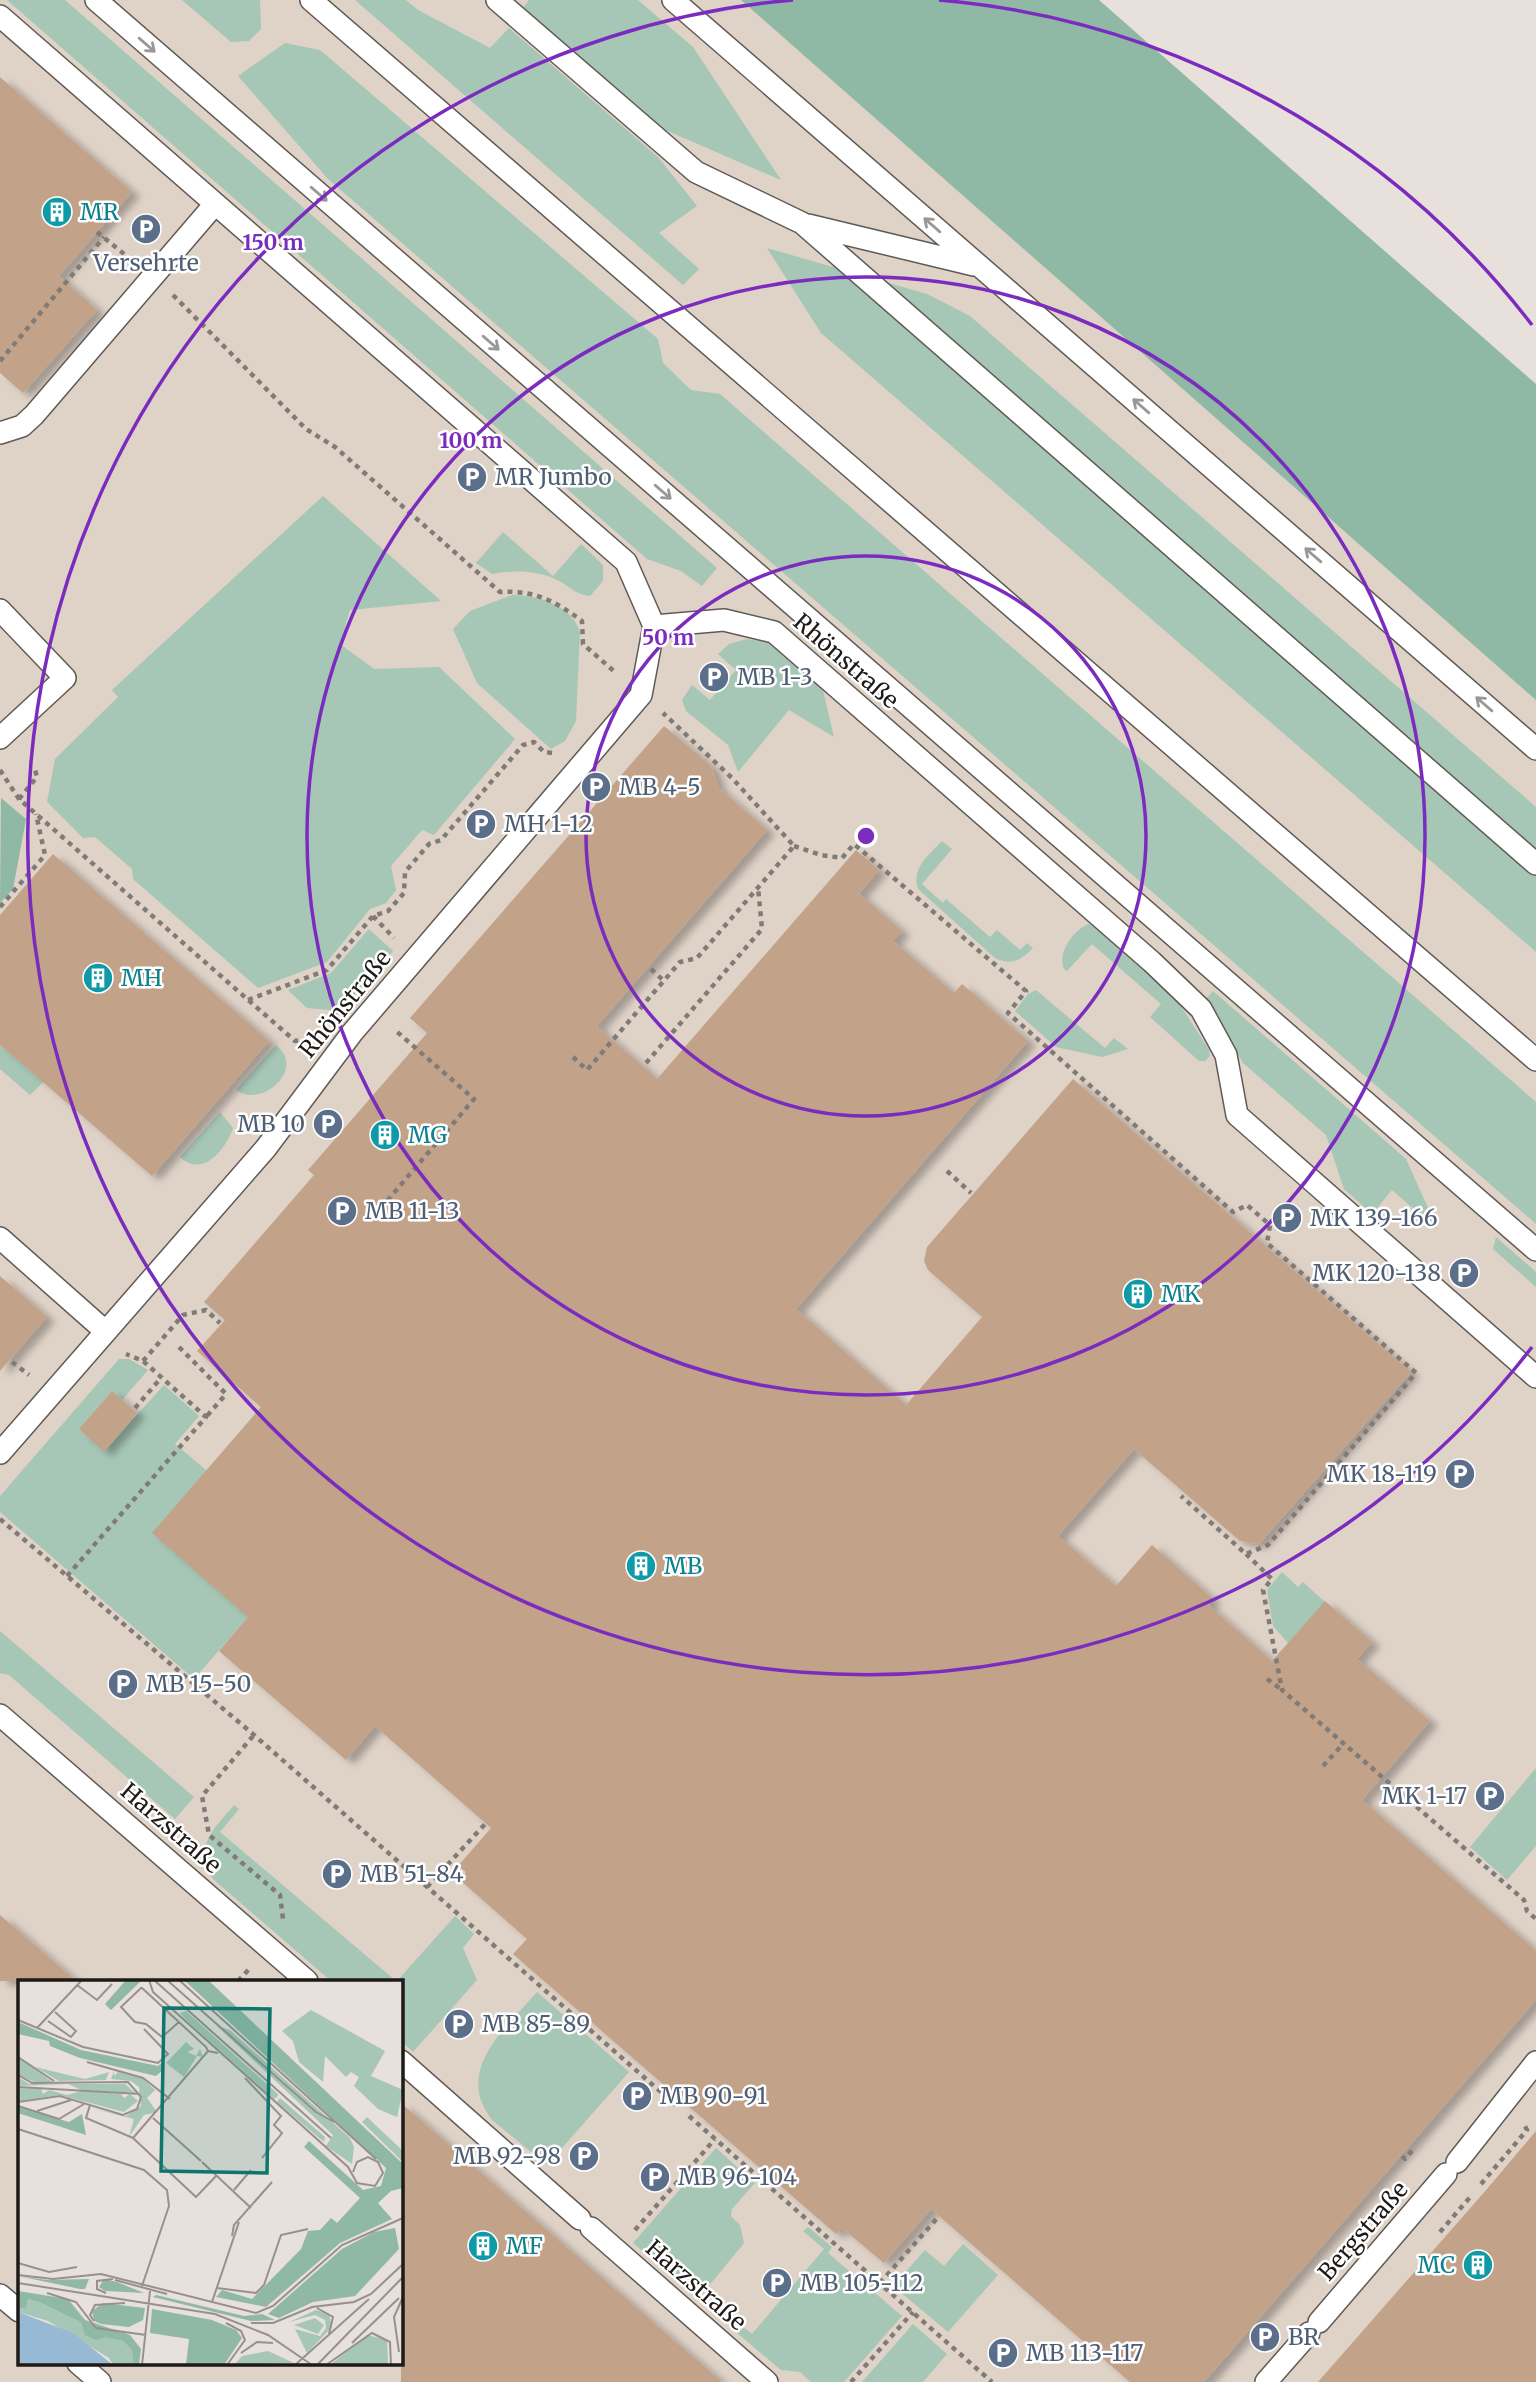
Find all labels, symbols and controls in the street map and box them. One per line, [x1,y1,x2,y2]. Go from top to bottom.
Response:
one-way arrow [138,37,156,53]
one-way arrow [310,186,328,202]
building icon: MR [40,195,74,229]
place label: MR [80,197,119,226]
parking icon: Versehrte [129,212,163,246]
one-way arrow [923,217,941,233]
text: 150 m [242,229,304,256]
place label: Versehrte [92,248,199,277]
one-way arrow [482,335,500,351]
one-way arrow [1132,398,1150,414]
text: 100 m [440,427,502,454]
parking icon: MR Jumbo [455,460,489,494]
place label: MR Jumbo [495,462,612,491]
one-way arrow [654,484,672,500]
one-way arrow [1304,547,1322,563]
street label: Rhönstraße [788,607,905,714]
text: 50 m [642,624,694,651]
parking icon: MB 1-3 [697,660,731,694]
place label: MB 1-3 [737,662,813,691]
one-way arrow [1476,696,1494,712]
parking icon: MB 4-5 [579,770,613,804]
place label: MB 4-5 [619,772,701,801]
parking icon: MH 1-12 [464,807,498,841]
place label: MH 1-12 [504,809,593,838]
centre of rings [854,824,878,848]
street label: Rhönstraße [292,944,397,1063]
building icon: MH [81,961,115,995]
place label: MH [121,963,162,992]
parking icon: MB 10 [311,1107,345,1141]
place label: MB 10 [237,1109,305,1138]
building icon: MG [368,1118,402,1152]
place label: MG [408,1120,447,1149]
parking icon: MB 11-13 [325,1194,359,1228]
place label: MB 11-13 [365,1196,460,1225]
parking icon: MK 139-166 [1270,1201,1304,1235]
place label: MK 139-166 [1310,1203,1438,1232]
parking icon: MK 120-138 [1447,1256,1481,1290]
place label: MK 120-138 [1312,1258,1441,1287]
building icon: MK [1121,1277,1155,1311]
place label: MK [1161,1279,1201,1308]
parking icon: MK 18-119 [1443,1457,1477,1491]
place label: MK 18-119 [1327,1459,1437,1488]
building icon: MB [624,1549,658,1583]
place label: MB [664,1551,702,1580]
parking icon: MB 15-50 [106,1667,140,1701]
place label: MB 15-50 [146,1669,251,1698]
street label: Harzstraße [115,1776,228,1879]
parking icon: MK 1-17 [1473,1779,1507,1813]
place label: MK 1-17 [1382,1781,1467,1810]
parking icon: MB 51-84 [320,1857,354,1891]
place label: MB 51-84 [360,1859,464,1888]
inset map [18,1980,402,2364]
parking icon: MB 85-89 [442,2007,476,2041]
place label: MB 85-89 [482,2009,590,2038]
parking icon: MB 90-91 [620,2079,654,2113]
place label: MB 90-91 [660,2081,767,2110]
parking icon: MB 92-98 [567,2139,601,2173]
place label: MB 92-98 [453,2141,561,2170]
parking icon: MB 96-104 [638,2160,672,2194]
place label: MB 96-104 [678,2162,797,2191]
street label: Bergstraße [1312,2175,1414,2286]
building icon: MF [466,2229,500,2263]
place label: MF [506,2231,543,2260]
street label: Harzstraße [640,2233,753,2336]
building icon: MC [1461,2248,1495,2282]
place label: MC [1418,2250,1455,2279]
parking icon: MB 105-112 [760,2266,794,2300]
place label: MB 105-112 [800,2268,924,2297]
parking icon: BR [1248,2320,1282,2354]
place label: BR [1288,2322,1319,2351]
parking icon: MB 113-117 [986,2336,1020,2370]
place label: MB 113-117 [1026,2338,1143,2367]

